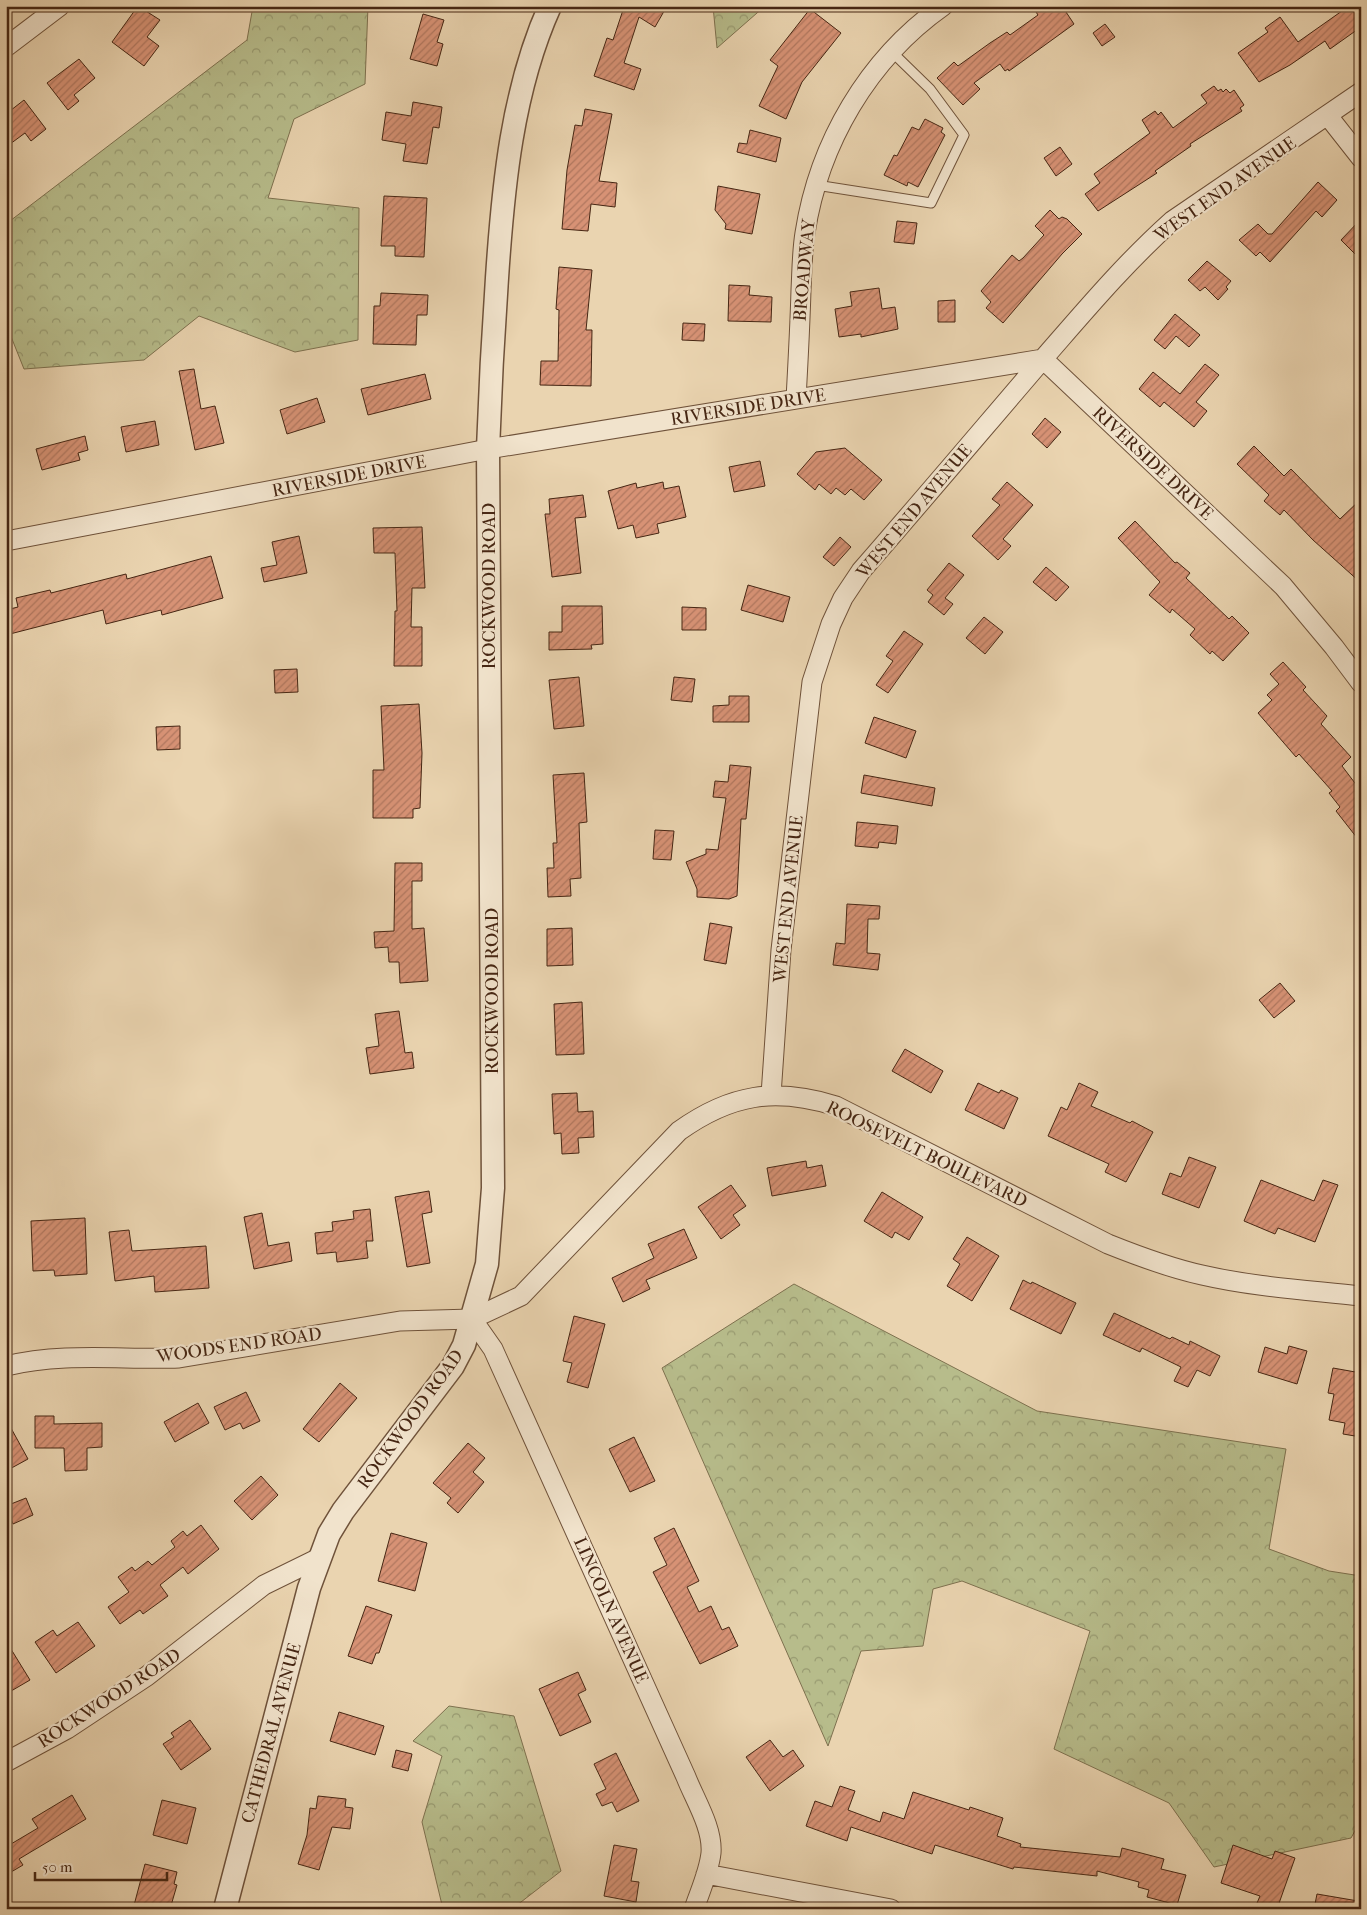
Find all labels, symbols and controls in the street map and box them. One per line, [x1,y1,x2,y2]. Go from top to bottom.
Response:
street label: WEST END AVENUE [1150,133,1300,247]
street label: BROADWAY [790,217,820,322]
street label: RIVERSIDE DRIVE [669,385,827,430]
street label: RIVERSIDE DRIVE [1088,402,1217,525]
street label: WEST END AVENUE [852,440,976,583]
street label: RIVERSIDE DRIVE [270,451,428,502]
street label: ROCKWOOD ROAD [479,503,500,669]
street label: WEST END AVENUE [769,814,808,985]
street label: ROCKWOOD ROAD [482,908,503,1074]
street label: ROOSEVELT BOULEVARD [823,1097,1031,1212]
street label: WOODS END ROAD [154,1324,323,1368]
street label: ROCKWOOD ROAD [353,1346,468,1493]
street label: LINCOLN AVENUE [569,1534,652,1687]
street label: CATHEDRAL AVENUE [237,1641,306,1825]
street label: ROCKWOOD ROAD [34,1644,185,1753]
scale bar [35,1850,168,1882]
text: 50 m [42,1858,73,1876]

